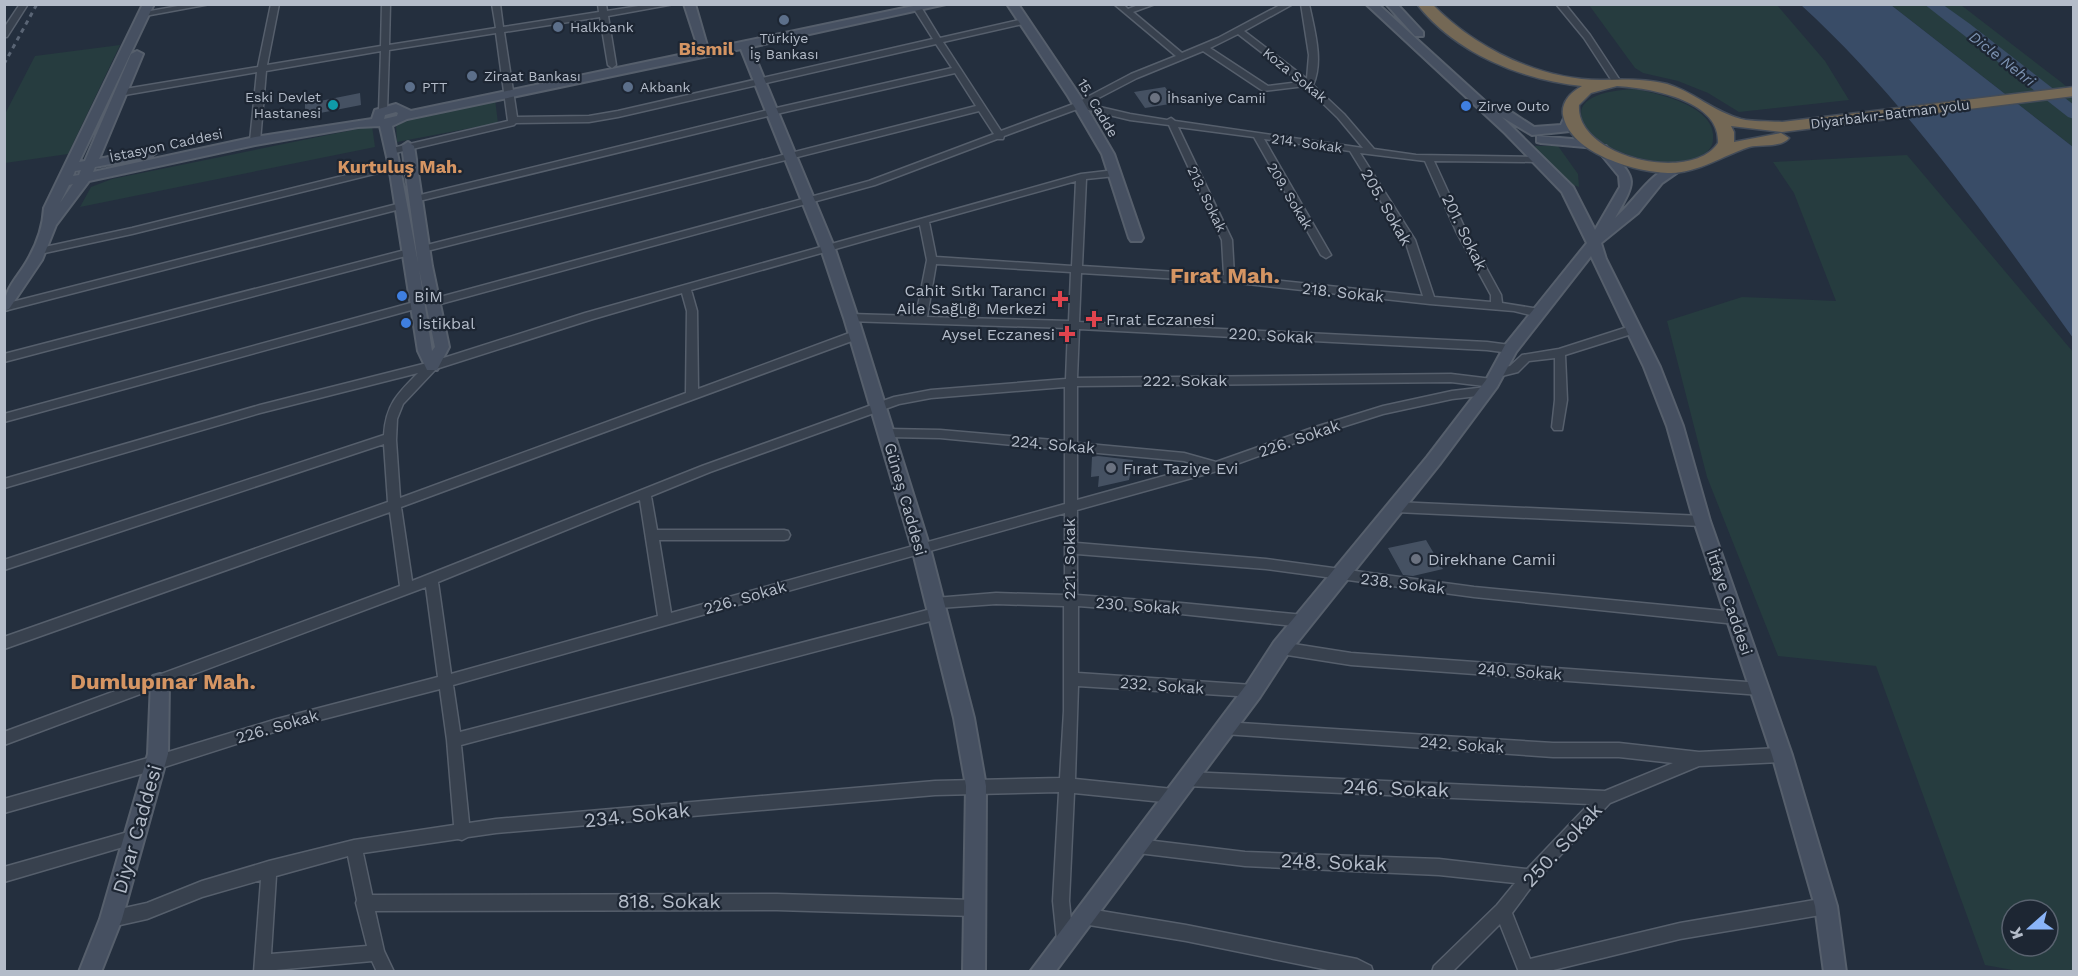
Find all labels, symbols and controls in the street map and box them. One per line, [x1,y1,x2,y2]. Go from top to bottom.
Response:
marker: Türkiye İş Bankası [777,13,791,27]
place label: Halkbank [570,19,634,35]
marker: Halkbank [551,20,565,34]
water label: Dicle Nehri [1966,28,2039,91]
place label: Türkiye İş Bankası [750,30,818,62]
district label: Bismil [678,38,734,59]
street label: Koza Sokak [1260,44,1330,106]
place label: Ziraat Bankası [484,68,581,84]
marker: Ziraat Bankası [465,69,479,83]
street label: 15. Cadde [1074,76,1122,140]
place label: PTT [422,79,448,95]
place label: Akbank [640,79,691,95]
marker: PTT [403,80,417,94]
marker: Akbank [621,80,635,94]
place label: Eski Devlet Hastanesi [245,89,321,121]
place label: İhsaniye Camii [1167,90,1266,106]
marker: İhsaniye Camii [1148,91,1162,105]
street label: Diyarbakır-Batman yolu [1810,96,1970,132]
marker: Eski Devlet Hastanesi [326,98,340,112]
place label: Zirve Outo [1478,98,1550,114]
marker: Zirve Outo [1459,99,1473,113]
street label: İstasyon Caddesi [108,125,224,165]
street label: 214. Sokak [1270,130,1344,156]
district label: Kurtuluş Mah. [338,156,462,177]
street label: 209. Sokak [1264,160,1316,232]
street label: 213. Sokak [1184,163,1230,235]
street label: 205. Sokak [1357,166,1416,249]
street label: 201. Sokak [1438,191,1491,273]
district label: Fırat Mah. [1170,263,1280,288]
street label: 218. Sokak [1301,279,1385,306]
place label: Cahit Sıtkı Tarancı Aile Sağlığı Merkezi [896,281,1046,318]
place label: BİM [414,287,443,306]
marker: BİM [395,289,409,303]
marker: Cahit Sıtkı Tarancı Aile Sağlığı Merkezi [1051,290,1069,308]
place label: Fırat Eczanesi [1106,310,1215,329]
marker: Fırat Eczanesi [1087,312,1101,326]
place label: İstikbal [418,314,475,333]
marker: İstikbal [399,316,413,330]
street label: 220. Sokak [1228,324,1314,347]
place label: Aysel Eczanesi [941,325,1055,344]
marker: Aysel Eczanesi [1060,327,1074,341]
street label: 222. Sokak [1143,371,1227,390]
street label: 226. Sokak [1256,416,1342,461]
street label: 224. Sokak [1010,431,1096,458]
street label: Güneş Caddesi [880,441,931,558]
place label: Fırat Taziye Evi [1123,459,1238,478]
marker: Fırat Taziye Evi [1104,461,1118,475]
street label: 221. Sokak [1060,518,1079,600]
street label: İtfaye Caddesi [1703,547,1756,657]
place label: Direkhane Camii [1428,550,1556,569]
marker: Direkhane Camii [1409,552,1423,566]
street label: 238. Sokak [1360,569,1446,598]
street label: 226. Sokak [702,577,789,618]
street label: 230. Sokak [1095,593,1181,618]
street label: 240. Sokak [1477,659,1563,684]
district label: Dumlupınar Mah. [70,669,256,694]
street label: 232. Sokak [1119,673,1205,698]
street label: 226. Sokak [234,706,321,747]
street label: 242. Sokak [1419,732,1505,757]
street label: Diyar Caddesi [107,762,167,896]
street label: 246. Sokak [1343,774,1449,802]
street label: 234. Sokak [583,798,691,832]
street label: 250. Sokak [1517,798,1607,892]
street label: 248. Sokak [1280,848,1388,876]
street label: 818. Sokak [617,889,721,913]
north arrow [2000,898,2060,958]
text: K [2006,925,2027,942]

